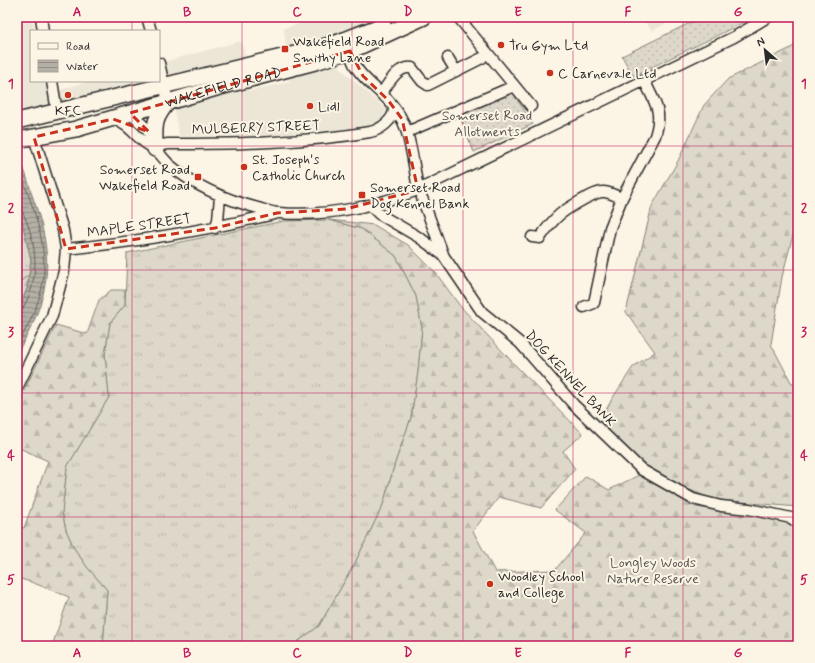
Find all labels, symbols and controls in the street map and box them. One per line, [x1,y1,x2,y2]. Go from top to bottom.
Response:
text: A [73,4,81,21]
text: B [183,4,192,21]
text: C [292,4,302,21]
text: D [404,4,413,21]
text: E [514,4,522,21]
text: F [625,4,632,21]
text: G [734,4,743,21]
legend [30,30,160,82]
north arrow [745,30,785,70]
place label: Wakefield Road Smithy Lane [293,33,384,67]
text: N [754,34,767,50]
place label: Tru Gym Ltd [509,37,588,55]
text: Road [66,39,90,55]
marker: Tru Gym Ltd [496,40,506,50]
marker: Wakefield Road Smithy Lane [280,44,290,54]
text: Water [66,59,98,75]
street label: WAKEFIELD ROAD [163,63,284,112]
place label: C Carnevale Ltd [558,65,656,83]
marker: C Carnevale Ltd [545,68,555,78]
text: 1 [8,76,14,93]
text: 1 [801,76,807,93]
marker: KFC [63,90,73,100]
place label: Lidl [318,98,340,116]
marker: Lidl [305,101,315,111]
place label: KFC [55,102,81,120]
park label: Somerset Road Allotments [442,107,532,141]
street label: MULBERRY STREET [192,117,320,139]
place label: St. Joseph's Catholic Church [252,151,346,185]
place label: Somerset Road Wakefield Road [99,161,190,195]
marker: St. Joseph's Catholic Church [239,162,249,172]
marker: Somerset Road Wakefield Road [193,172,203,182]
place label: Somerset Road Dog Kennel Bank [370,179,469,215]
marker: Somerset Road Dog Kennel Bank [357,190,367,200]
text: 2 [8,200,15,217]
text: 2 [801,200,808,217]
street label: MAPLE STREET [86,210,192,242]
text: 3 [8,324,14,341]
text: 3 [801,324,807,341]
street label: DOG KENNEL BANK [521,327,620,431]
text: 4 [7,448,15,465]
text: 4 [800,448,808,465]
park label: Longley Woods Nature Reserve [607,554,699,588]
place label: Woodley School and College [498,568,584,603]
text: 5 [7,572,15,589]
text: 5 [800,572,808,589]
marker: Woodley School and College [485,579,495,589]
text: A [73,645,81,662]
text: B [183,645,192,662]
text: C [292,645,302,662]
text: D [404,645,413,662]
text: E [514,645,522,662]
text: F [625,645,632,662]
text: G [734,645,743,662]

